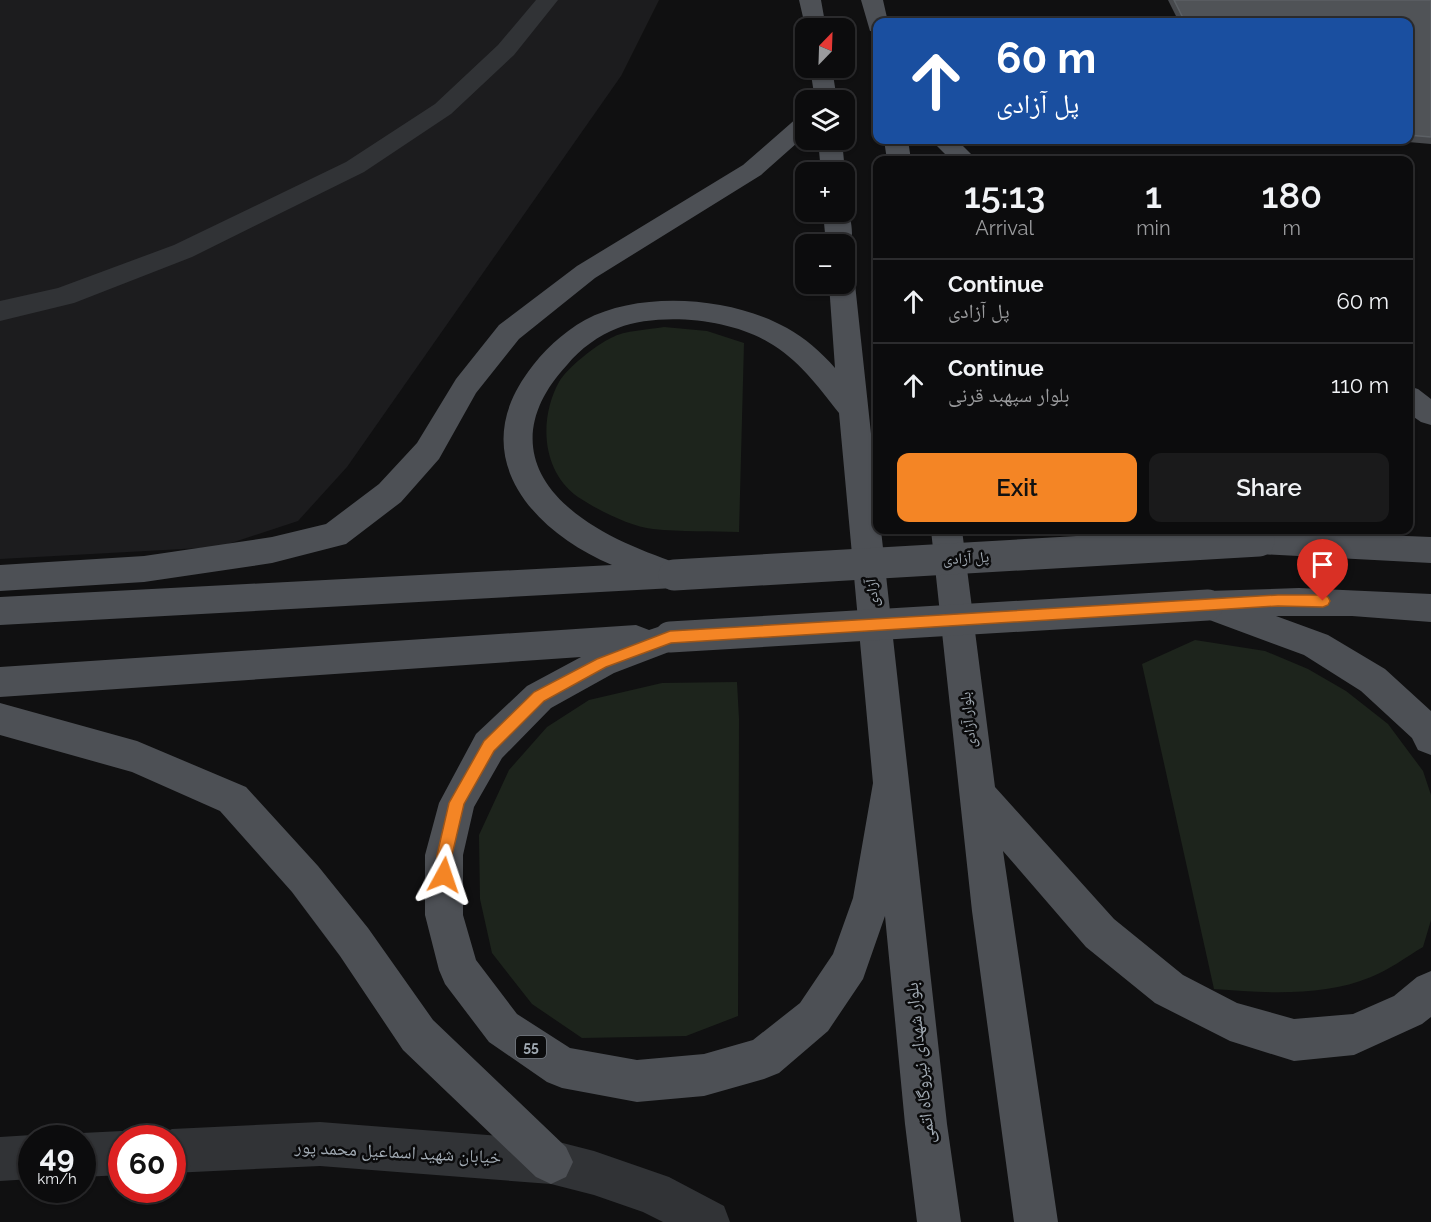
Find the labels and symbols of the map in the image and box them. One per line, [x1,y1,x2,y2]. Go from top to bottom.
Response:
north arrow [795,18,855,78]
pin [1297,539,1348,601]
street label: پل آزادی [942,548,990,569]
street label: آزادی [861,577,883,608]
street label: بلوار آزادی [956,691,981,749]
position arrow [412,843,476,907]
street label: بلوار شهدای نیروگاه اتمی [901,981,939,1145]
road number: 55 [516,1036,546,1058]
speed limit sign: 60 [108,1125,186,1203]
street label: خیابان شهید اسماعیل محمد پور [293,1136,502,1169]

